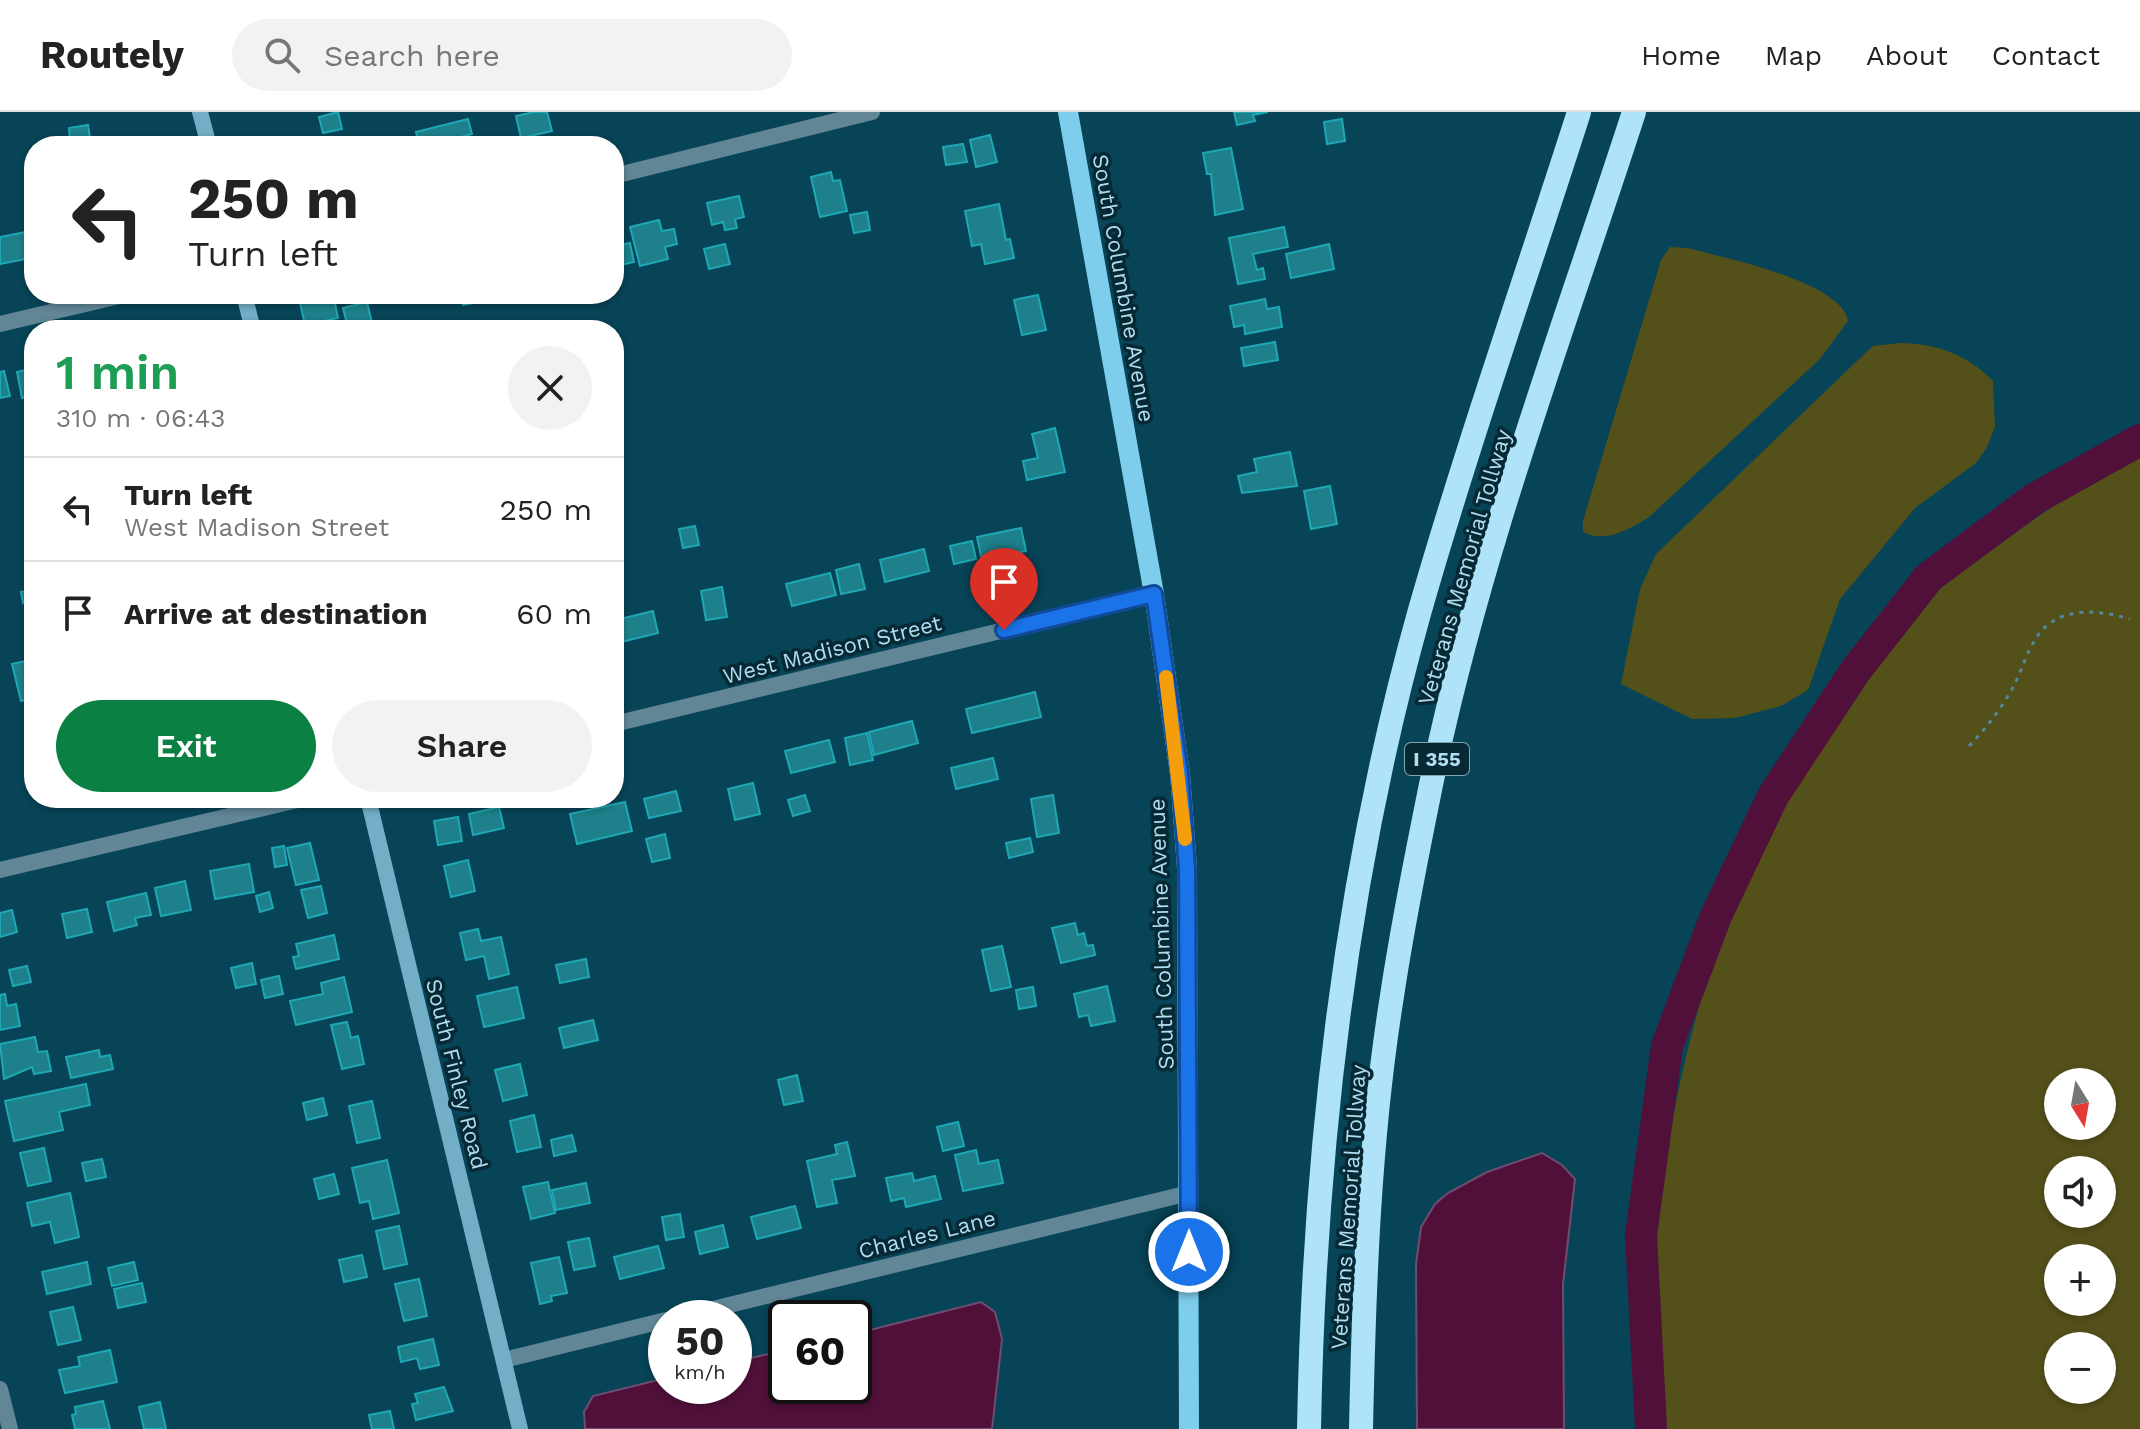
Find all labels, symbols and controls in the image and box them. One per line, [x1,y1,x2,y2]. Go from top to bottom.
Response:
search box [232,19,792,91]
text: Routely [40,33,184,77]
icon: search [260,33,304,77]
text: Search here [324,38,500,73]
text: Home [1641,39,1721,72]
text: Map [1765,39,1822,72]
text: About [1866,39,1948,72]
text: Contact [1992,39,2100,72]
street label: South Columbine Avenue [1088,152,1159,424]
text: 250 m [188,166,359,232]
icon: left [56,168,160,272]
text: Turn left [188,233,338,275]
text: 1 min [56,344,179,401]
button: close [508,346,592,430]
text: 310 m · 06:43 [56,403,225,433]
street label: Veterans Memorial Tollway [1413,426,1516,708]
text: Turn left [124,477,252,512]
icon: left [56,487,100,531]
text: 250 m [500,492,592,527]
text: West Madison Street [124,512,389,542]
pin [970,548,1038,630]
icon: arrive [982,560,1026,604]
icon: arrive [56,591,100,635]
text: Arrive at destination [124,596,428,631]
text: 60 m [516,596,592,631]
street label: West Madison Street [720,610,944,689]
button: Exit [56,700,316,792]
button: Share [332,700,592,792]
road number: I 355 [1405,743,1469,775]
street label: South Columbine Avenue [1144,798,1179,1070]
street label: South Finley Road [421,976,492,1172]
street label: Veterans Memorial Tollway [1326,1063,1371,1350]
north arrow [2044,1068,2116,1140]
map controls [2044,1068,2116,1404]
button: sound [2044,1156,2116,1228]
street label: Charles Lane [856,1205,998,1264]
position arrow [1147,1210,1231,1294]
button: + [2044,1244,2116,1316]
speed limit sign: 60 [768,1300,872,1404]
text: 50 [675,1318,725,1365]
button: − [2044,1332,2116,1404]
text: km/h [674,1360,726,1384]

